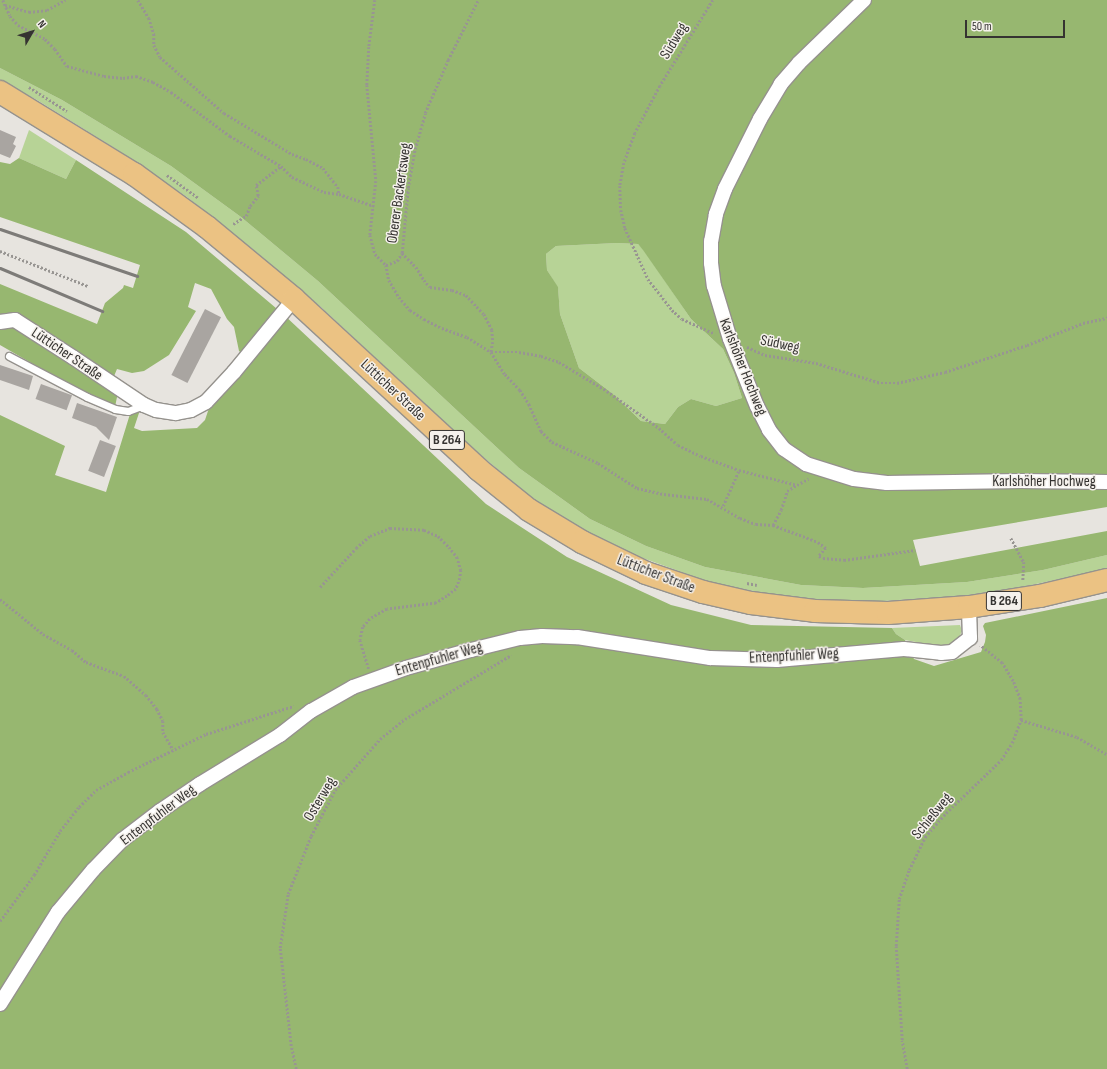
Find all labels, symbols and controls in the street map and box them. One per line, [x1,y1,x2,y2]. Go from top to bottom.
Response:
north arrow [12,12,52,52]
scale bar [967,12,1067,38]
text: N [35,18,49,31]
text: 50 m [972,19,992,34]
street label: Südweg [656,20,692,62]
street label: Oberer Backertsweg [383,142,415,244]
street label: Karlshöher Hochweg [715,316,771,418]
street label: Lütticher Straße [28,324,106,384]
street label: Südweg [759,331,801,357]
street label: Lütticher Straße [357,355,429,425]
road number: B 264 [428,428,466,452]
street label: Karlshöher Hochweg [992,473,1096,491]
street label: Lütticher Straße [614,551,698,597]
road number: B 264 [985,589,1023,613]
street label: Entenpfuhler Weg [393,638,485,680]
street label: Entenpfuhler Weg [749,645,839,667]
street label: Osterweg [300,774,340,824]
street label: Entenpfuhler Weg [117,781,199,849]
street label: Schießweg [908,789,956,843]

